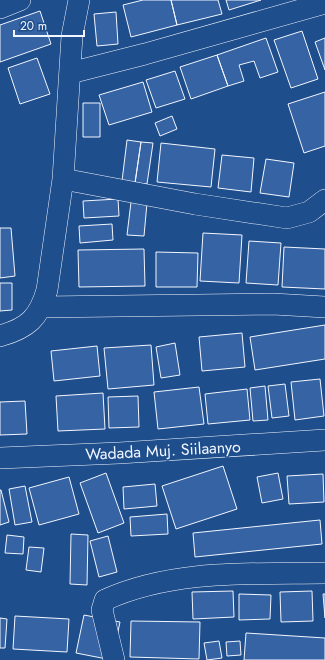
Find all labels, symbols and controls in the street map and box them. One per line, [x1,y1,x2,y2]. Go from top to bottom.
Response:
scale bar [14,12,84,38]
text: 20 m [20,17,47,35]
street label: Wadada Muj. Siilaanyo [85,435,241,466]

